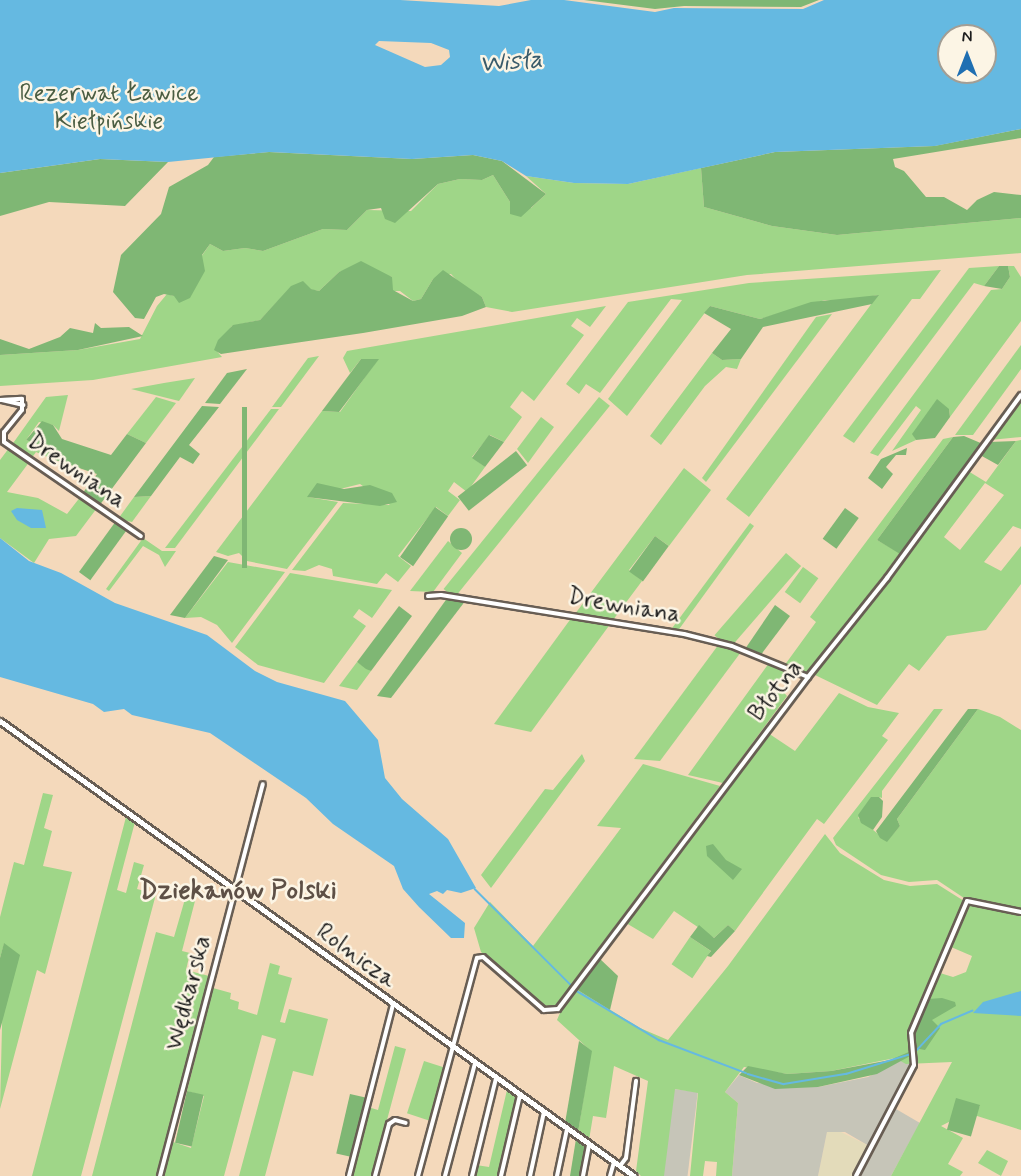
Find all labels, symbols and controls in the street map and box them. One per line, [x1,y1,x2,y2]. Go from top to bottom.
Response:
north arrow [937,24,997,84]
text: N [962,27,972,48]
water label: Wisła [478,45,544,81]
park label: Rezerwat Ławice Kiełpińskie [20,80,198,136]
street label: Drewniana [21,427,131,515]
street label: Drewniana [566,582,682,630]
street label: Błotna [743,655,809,727]
district label: Dziekanów Polski [141,875,335,907]
street label: Rolnicza [310,917,402,995]
street label: Wędkarska [160,932,218,1054]

